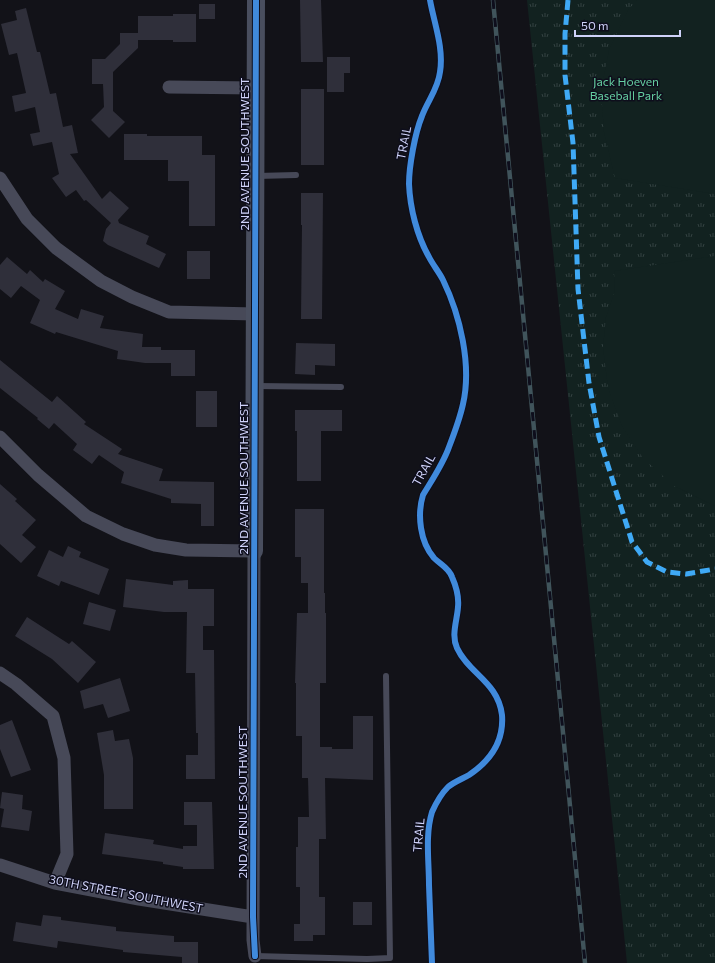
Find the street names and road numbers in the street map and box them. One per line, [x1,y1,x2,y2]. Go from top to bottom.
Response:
street label: 2ND AVENUE SOUTHWEST [237,77,251,231]
street label: TRAIL [393,125,413,161]
street label: 2ND AVENUE SOUTHWEST [236,401,250,555]
street label: TRAIL [409,451,438,488]
street label: 2ND AVENUE SOUTHWEST [235,725,249,879]
street label: TRAIL [410,817,426,853]
street label: 30TH STREET SOUTHWEST [48,871,205,915]

